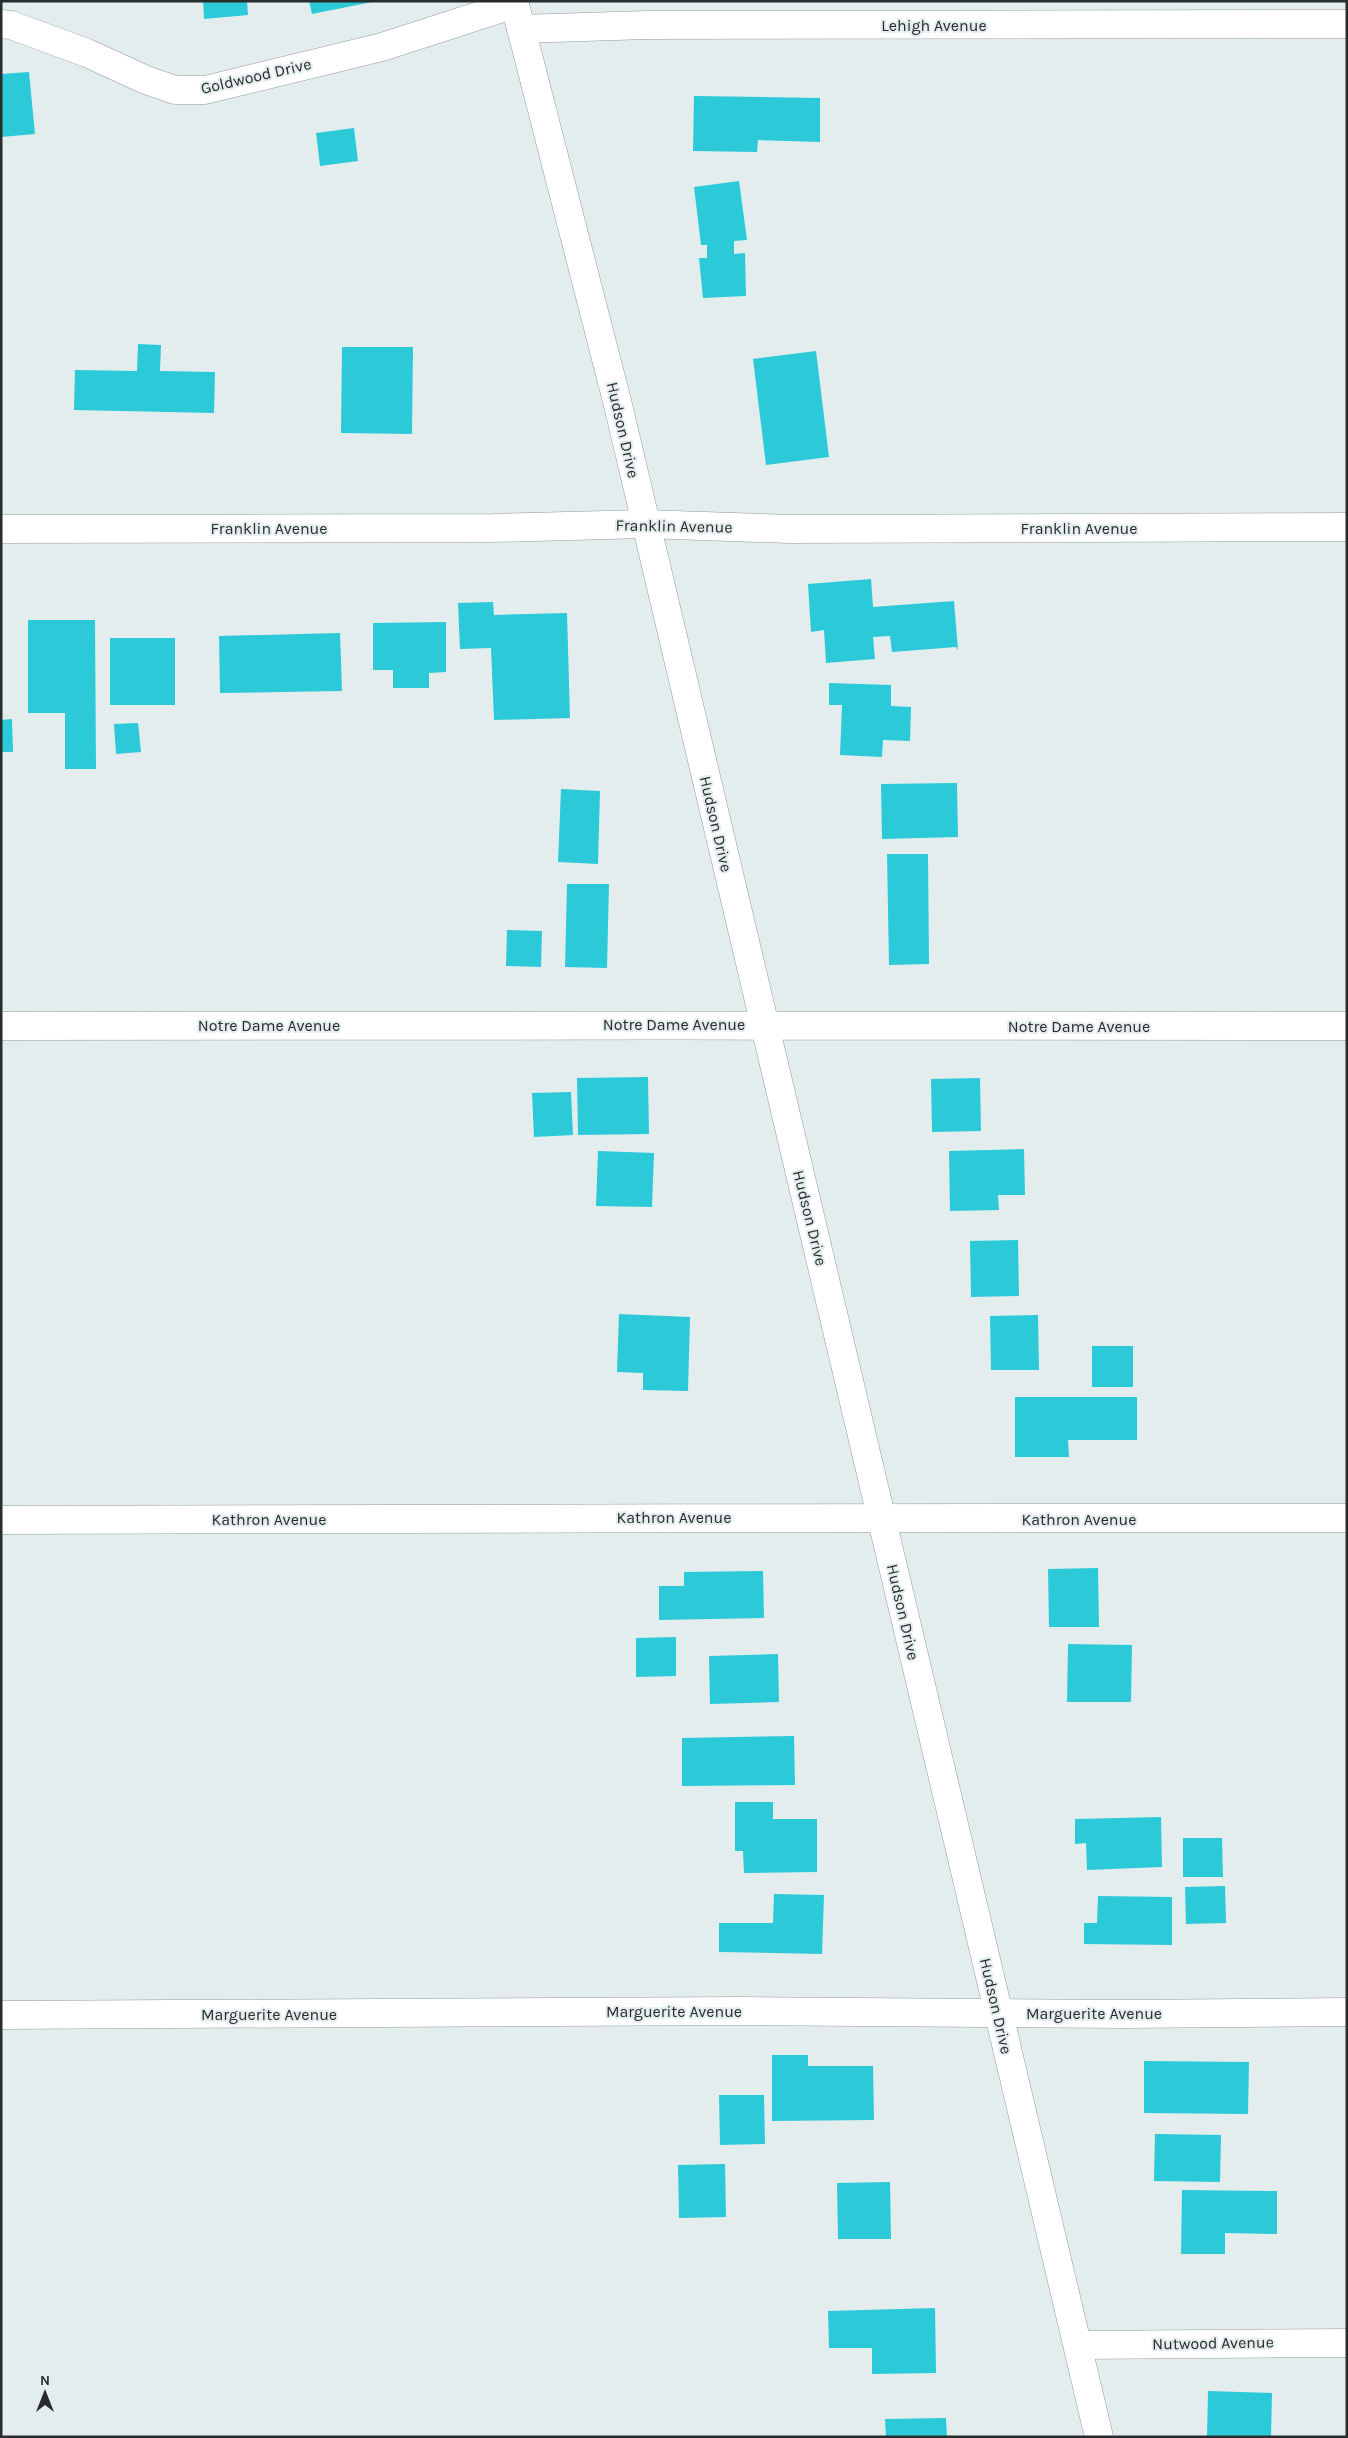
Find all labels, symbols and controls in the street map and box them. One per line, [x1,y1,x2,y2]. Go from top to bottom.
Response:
street label: Lehigh Avenue [881,16,987,35]
street label: Goldwood Drive [199,54,313,98]
street label: Hudson Drive [603,380,643,480]
street label: Franklin Avenue [615,515,733,537]
street label: Franklin Avenue [210,519,328,538]
street label: Franklin Avenue [1020,519,1138,538]
street label: Hudson Drive [696,774,736,874]
street label: Notre Dame Avenue [603,1015,745,1034]
street label: Notre Dame Avenue [198,1016,340,1035]
street label: Notre Dame Avenue [1008,1017,1150,1036]
street label: Hudson Drive [789,1168,831,1268]
street label: Kathron Avenue [617,1508,731,1527]
street label: Kathron Avenue [212,1510,326,1529]
street label: Kathron Avenue [1022,1510,1136,1529]
street label: Hudson Drive [883,1562,923,1662]
street label: Hudson Drive [976,1956,1016,2056]
street label: Marguerite Avenue [606,2002,742,2021]
street label: Marguerite Avenue [1026,2004,1162,2023]
street label: Marguerite Avenue [201,2005,337,2024]
street label: Nutwood Avenue [1152,2332,1274,2354]
north arrow [20,2368,70,2418]
text: N [40,2372,50,2389]

